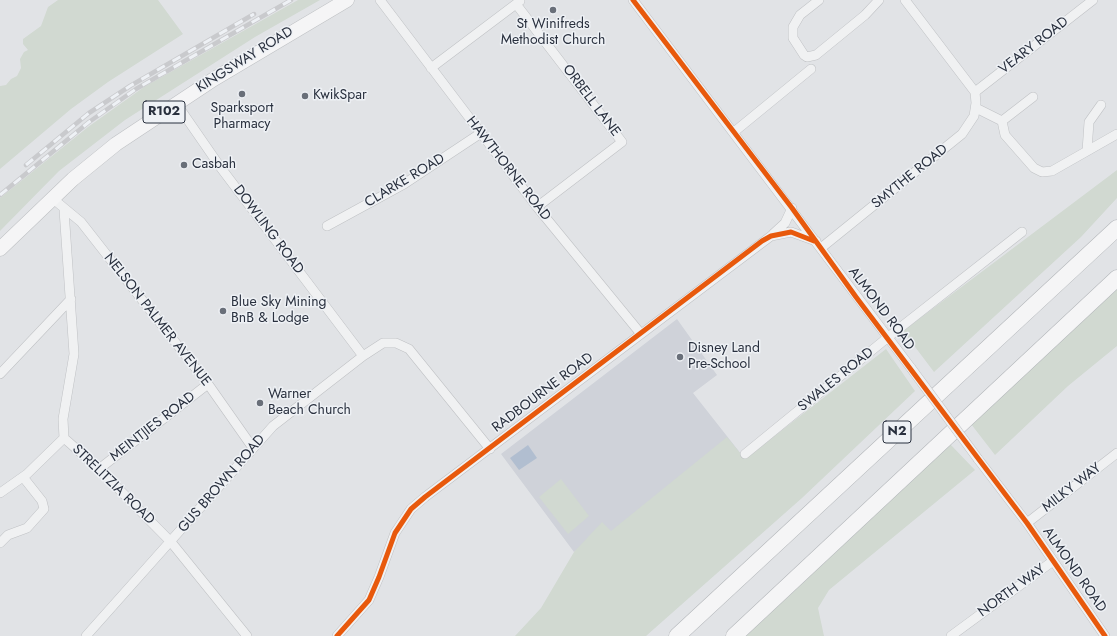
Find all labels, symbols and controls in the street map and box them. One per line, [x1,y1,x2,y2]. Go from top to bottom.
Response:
marker: St Winifreds Methodist Church [548,5,558,15]
street label: VEARY ROAD [996,14,1072,78]
place label: St Winifreds Methodist Church [501,17,605,50]
street label: KINGSWAY ROAD [194,24,296,96]
street label: ORBELL LANE [558,62,624,140]
place label: KwikSpar [313,88,367,104]
marker: Sparksport Pharmacy [237,89,247,99]
marker: KwikSpar [300,91,310,101]
road number: R102 [143,101,185,123]
place label: Sparksport Pharmacy [211,101,273,134]
street label: HAWTHORNE ROAD [462,114,554,224]
street label: SMYTHE ROAD [869,141,951,213]
street label: CLARKE ROAD [362,151,448,211]
place label: Casbah [192,157,236,173]
marker: Casbah [179,160,189,170]
street label: DOWLING ROAD [229,182,307,278]
street label: NELSON PALMER AVENUE [100,250,214,390]
street label: ALMOND ROAD [844,264,918,354]
place label: Blue Sky Mining BnB & Lodge [231,295,326,328]
marker: Blue Sky Mining BnB & Lodge [218,306,228,316]
place label: Disney Land Pre-School [688,341,760,374]
street label: SWALES ROAD [795,344,877,416]
street label: RADBOURNE ROAD [489,350,597,436]
marker: Disney Land Pre-School [675,352,685,362]
place label: Warner Beach Church [268,387,351,420]
street label: MEINTJIES ROAD [107,389,199,465]
marker: Warner Beach Church [255,398,265,408]
road number: N2 [883,421,911,443]
street label: GUS BROWN ROAD [175,432,269,536]
street label: STRELITZIA ROAD [68,441,158,529]
street label: MILKY WAY [1039,460,1105,516]
street label: ALMOND ROAD [1039,524,1109,616]
street label: NORTH WAY [975,561,1049,621]

